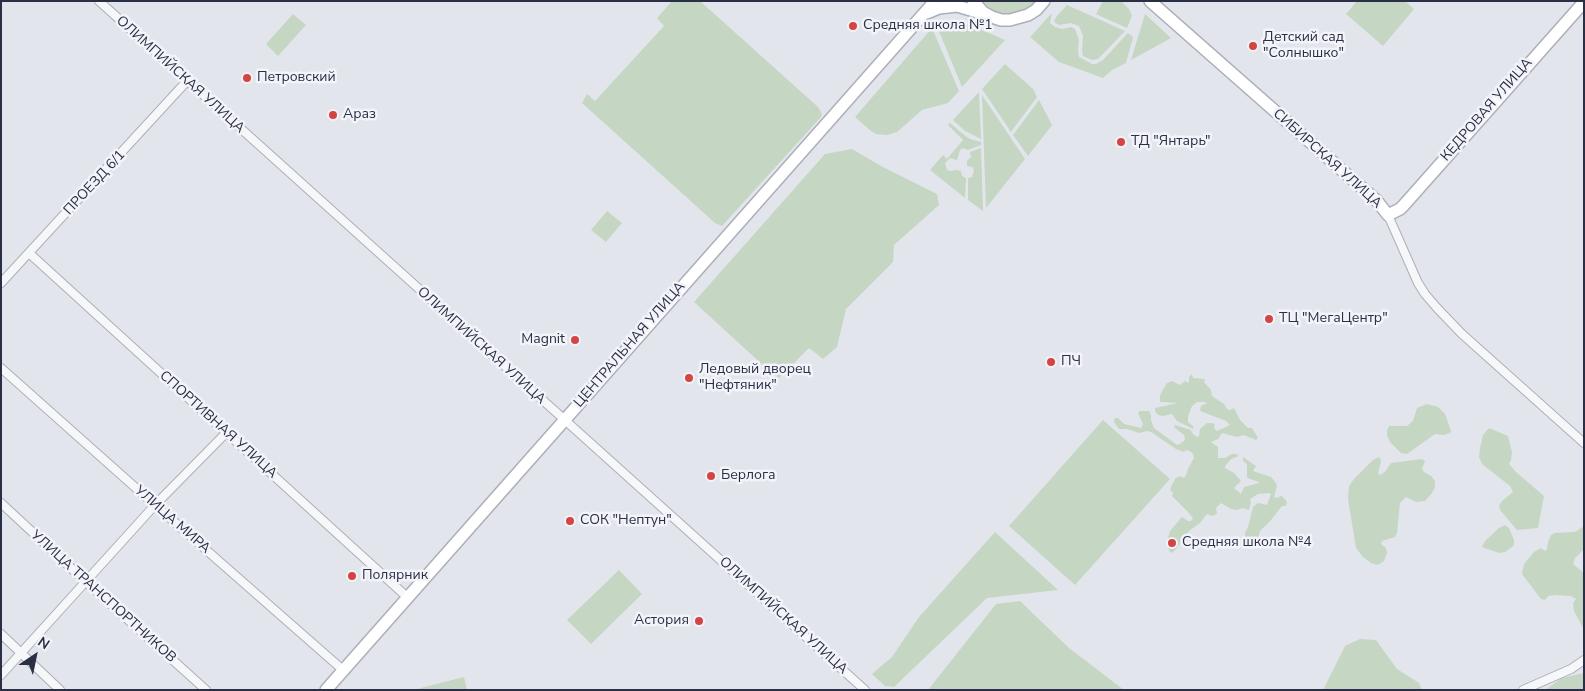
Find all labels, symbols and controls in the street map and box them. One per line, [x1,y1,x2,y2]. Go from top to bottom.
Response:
street label: ОЛИМПИЙСКАЯ УЛИЦА [112,13,248,137]
place label: Средняя школа №1 [863,18,993,34]
marker: Средняя школа №1 [847,20,859,32]
place label: Детский сад "Солнышко" [1263,30,1344,62]
marker: Детский сад "Солнышко" [1247,40,1259,52]
street label: КЕДРОВАЯ УЛИЦА [1438,55,1536,165]
place label: Петровский [257,70,336,86]
marker: Петровский [241,72,253,84]
street label: СИБИРСКАЯ УЛИЦА [1269,106,1385,212]
place label: Араз [343,107,376,123]
marker: Араз [327,109,339,121]
place label: ТД "Янтарь" [1131,134,1211,150]
marker: ТД "Янтарь" [1115,136,1127,148]
street label: ПРОЕЗД 6/1 [61,147,129,219]
street label: ЦЕНТРАЛЬНАЯ УЛИЦА [571,279,689,411]
street label: ОЛИМПИЙСКАЯ УЛИЦА [413,284,549,408]
place label: ТЦ "МегаЦентр" [1279,311,1388,327]
marker: ТЦ "МегаЦентр" [1263,313,1275,325]
place label: Magnit [521,332,565,348]
marker: Magnit [569,334,581,346]
place label: ПЧ [1061,354,1081,370]
marker: ПЧ [1045,356,1057,368]
place label: Ледовый дворец "Нефтяник" [699,362,811,394]
street label: СПОРТИВНАЯ УЛИЦА [156,368,280,482]
marker: Ледовый дворец "Нефтяник" [683,372,695,384]
place label: Берлога [721,468,776,484]
marker: Берлога [705,470,717,482]
street label: УЛИЦА МИРА [131,483,213,557]
place label: СОК "Нептун" [580,513,672,529]
marker: СОК "Нептун" [564,515,576,527]
street label: УЛИЦА ТРАНСПОРТНИКОВ [27,527,179,667]
place label: Средняя школа №4 [1182,535,1312,551]
marker: Средняя школа №4 [1166,537,1178,549]
street label: ОЛИМПИЙСКАЯ УЛИЦА [715,554,851,678]
place label: Полярник [362,568,428,584]
marker: Полярник [346,570,358,582]
place label: Астория [634,613,689,629]
marker: Астория [693,615,705,627]
north arrow [10,631,60,681]
text: N [34,632,53,654]

